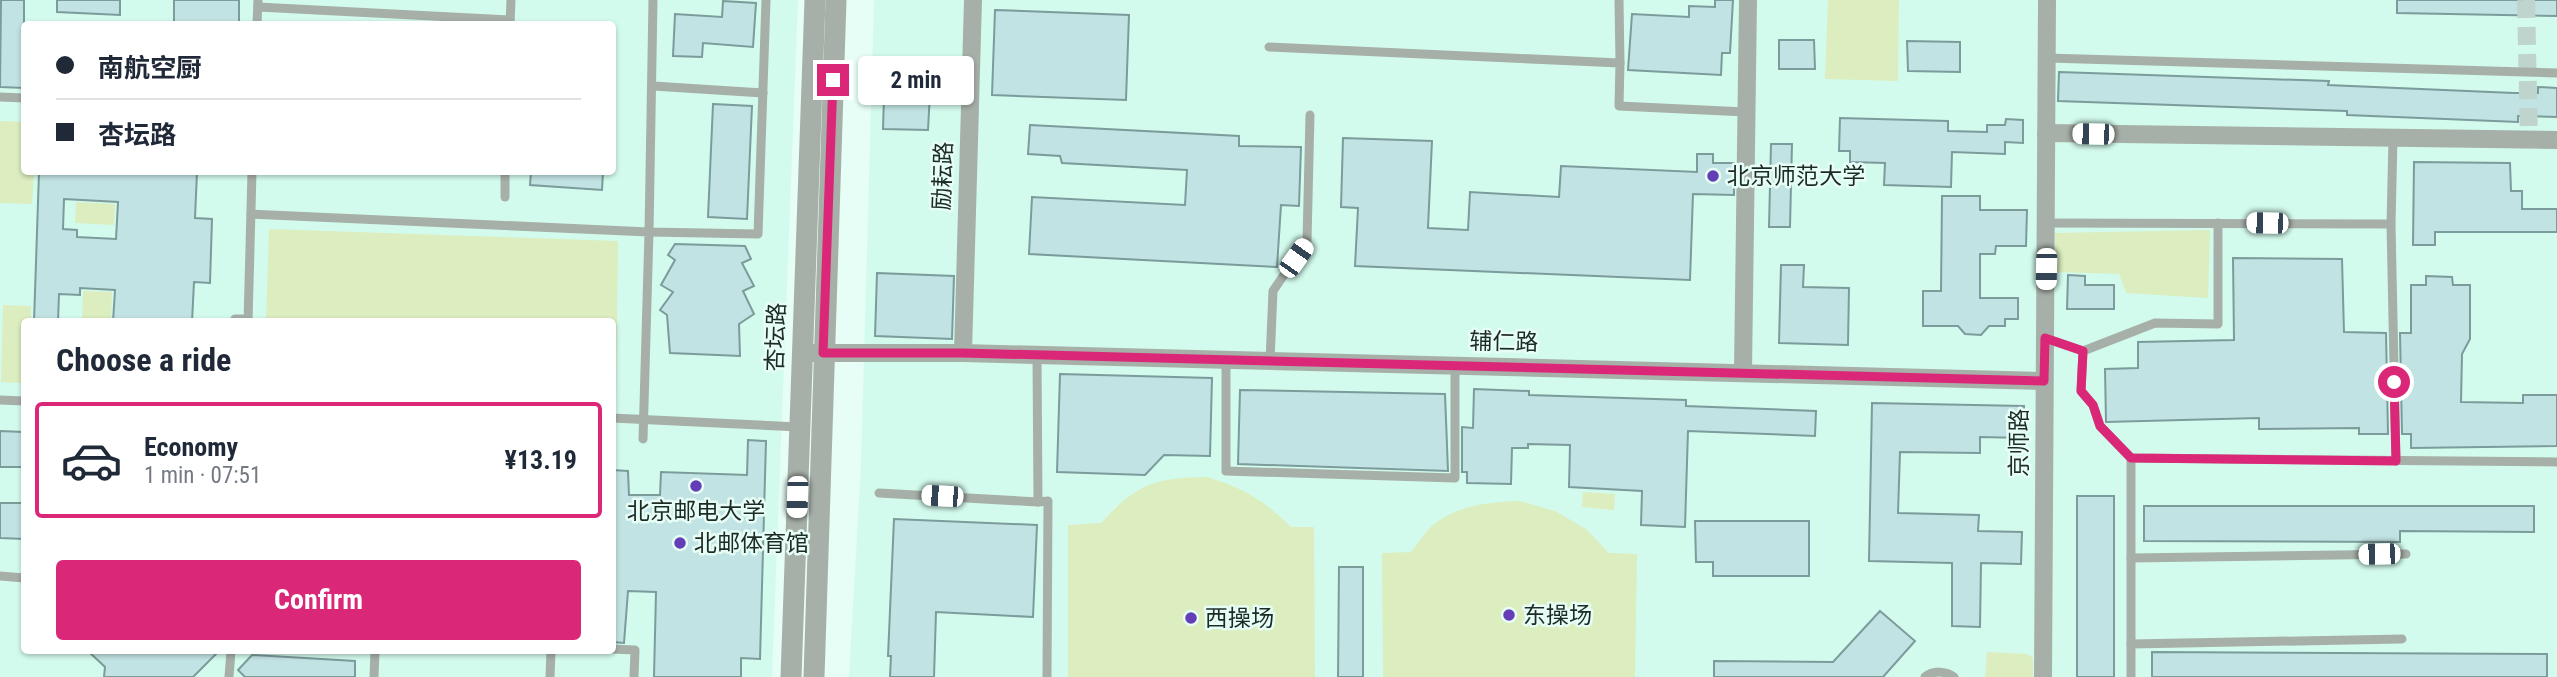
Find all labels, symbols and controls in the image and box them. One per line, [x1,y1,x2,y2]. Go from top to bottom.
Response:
text: 南航空厨 [98,53,202,83]
callout: 2 min [858,56,973,104]
route end [817,64,849,96]
text: 2 min [890,67,942,94]
text: 杏坛路 [98,120,176,150]
car [2072,123,2115,145]
street label: 励耘路 [928,141,958,211]
place label: 北京师范大学 [1727,163,1865,190]
marker: 北京师范大学 [1705,168,1721,184]
car [2246,212,2289,234]
car [1276,235,1317,281]
car [2036,248,2057,290]
street label: 杏坛路 [761,302,791,372]
street label: 辅仁路 [1469,328,1539,356]
text: Choose a ride [56,341,231,379]
route start [2378,366,2410,398]
street label: 京师路 [2006,409,2033,478]
icon: car [60,429,123,492]
text: Economy [144,432,238,462]
text: ¥13.19 [505,445,577,475]
text: 1 min · 07:51 [144,462,261,489]
car [786,476,809,518]
marker: 北京邮电大学 [688,478,704,494]
car [921,484,964,508]
place label: 北京邮电大学 [627,498,765,525]
place label: 北邮体育馆 [694,530,809,557]
marker: 北邮体育馆 [672,535,688,551]
car [2358,543,2401,565]
button: Confirm [56,560,581,640]
place label: 东操场 [1523,602,1592,629]
place label: 西操场 [1205,605,1274,632]
marker: 东操场 [1501,607,1517,623]
marker: 西操场 [1183,610,1199,626]

